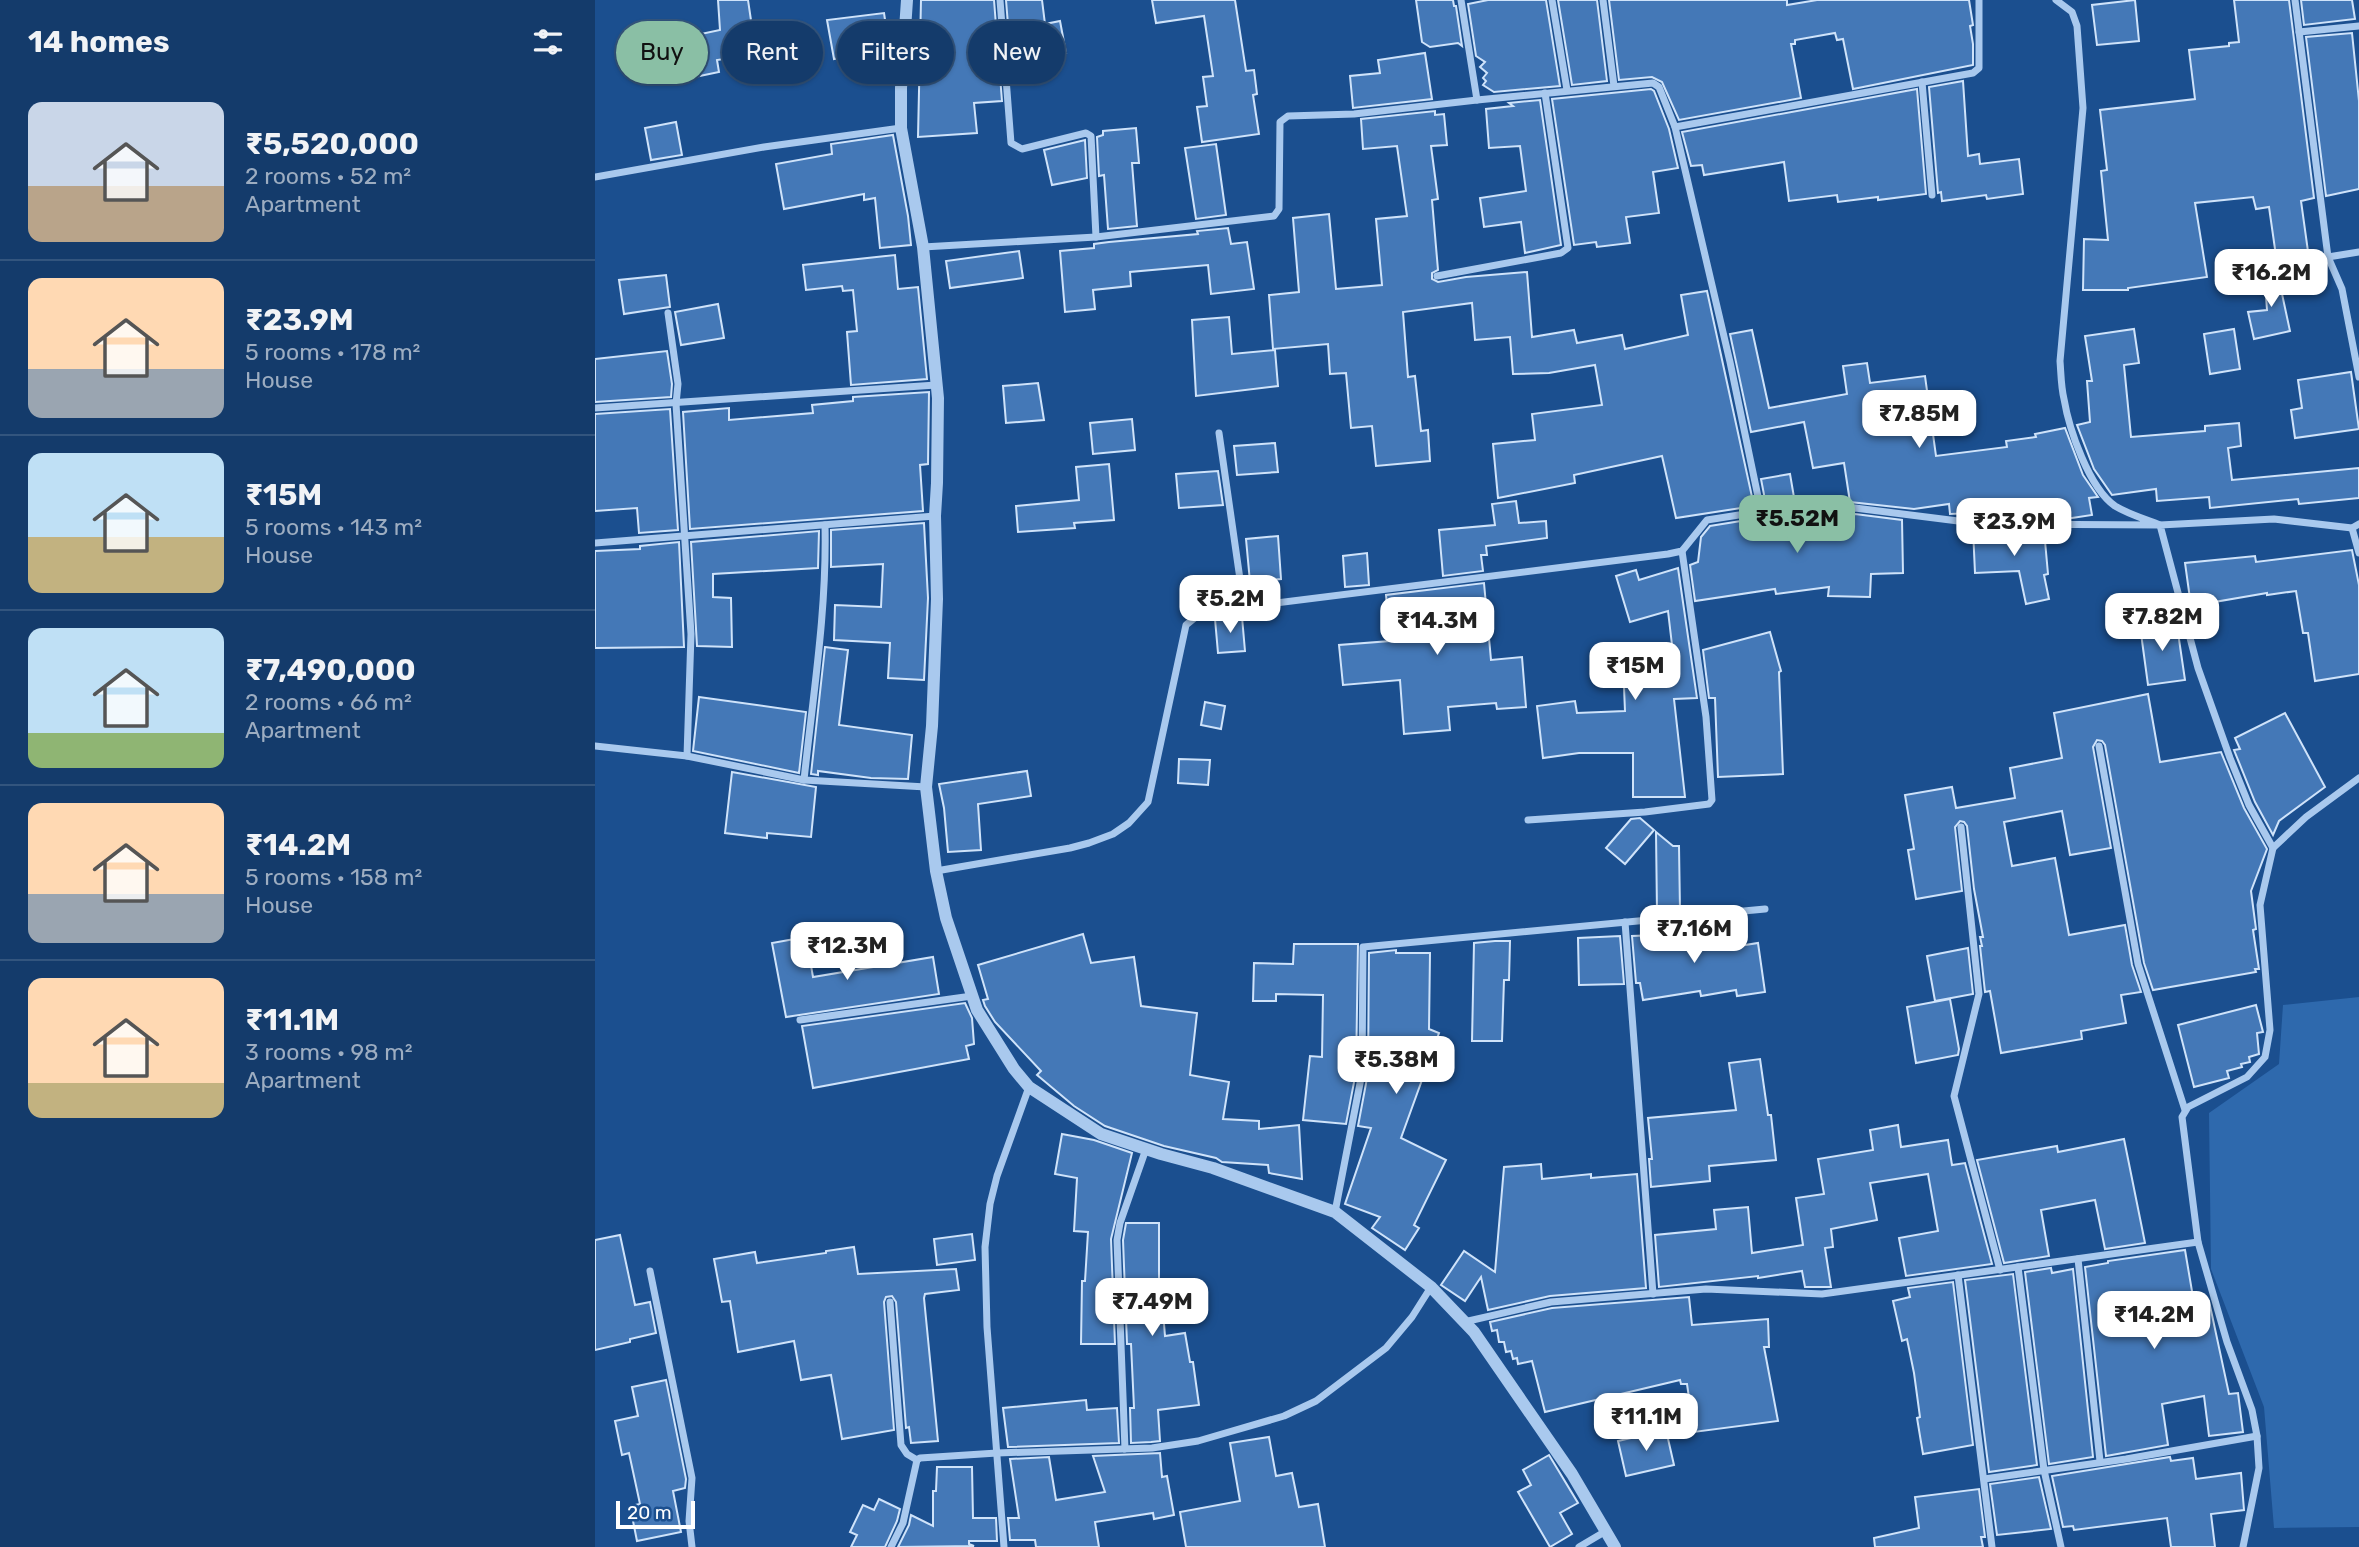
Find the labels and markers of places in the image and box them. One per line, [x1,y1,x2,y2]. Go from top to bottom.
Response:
pin: ₹16.2M [2214,250,2328,309]
pin: ₹7.85M [1862,391,1976,450]
pin: ₹5.52M [1740,496,1854,555]
pin: ₹23.9M [1957,498,2071,558]
pin: ₹5.2M [1181,576,1279,635]
pin: ₹7.82M [2105,594,2219,653]
pin: ₹14.3M [1380,598,1494,657]
pin: ₹15M [1594,642,1676,702]
pin: ₹7.16M [1637,906,1751,965]
pin: ₹12.3M [790,922,904,982]
pin: ₹5.38M [1339,1036,1453,1096]
pin: ₹7.49M [1095,1278,1209,1338]
pin: ₹14.2M [2097,1292,2211,1351]
pin: ₹11.1M [1589,1394,1703,1453]

